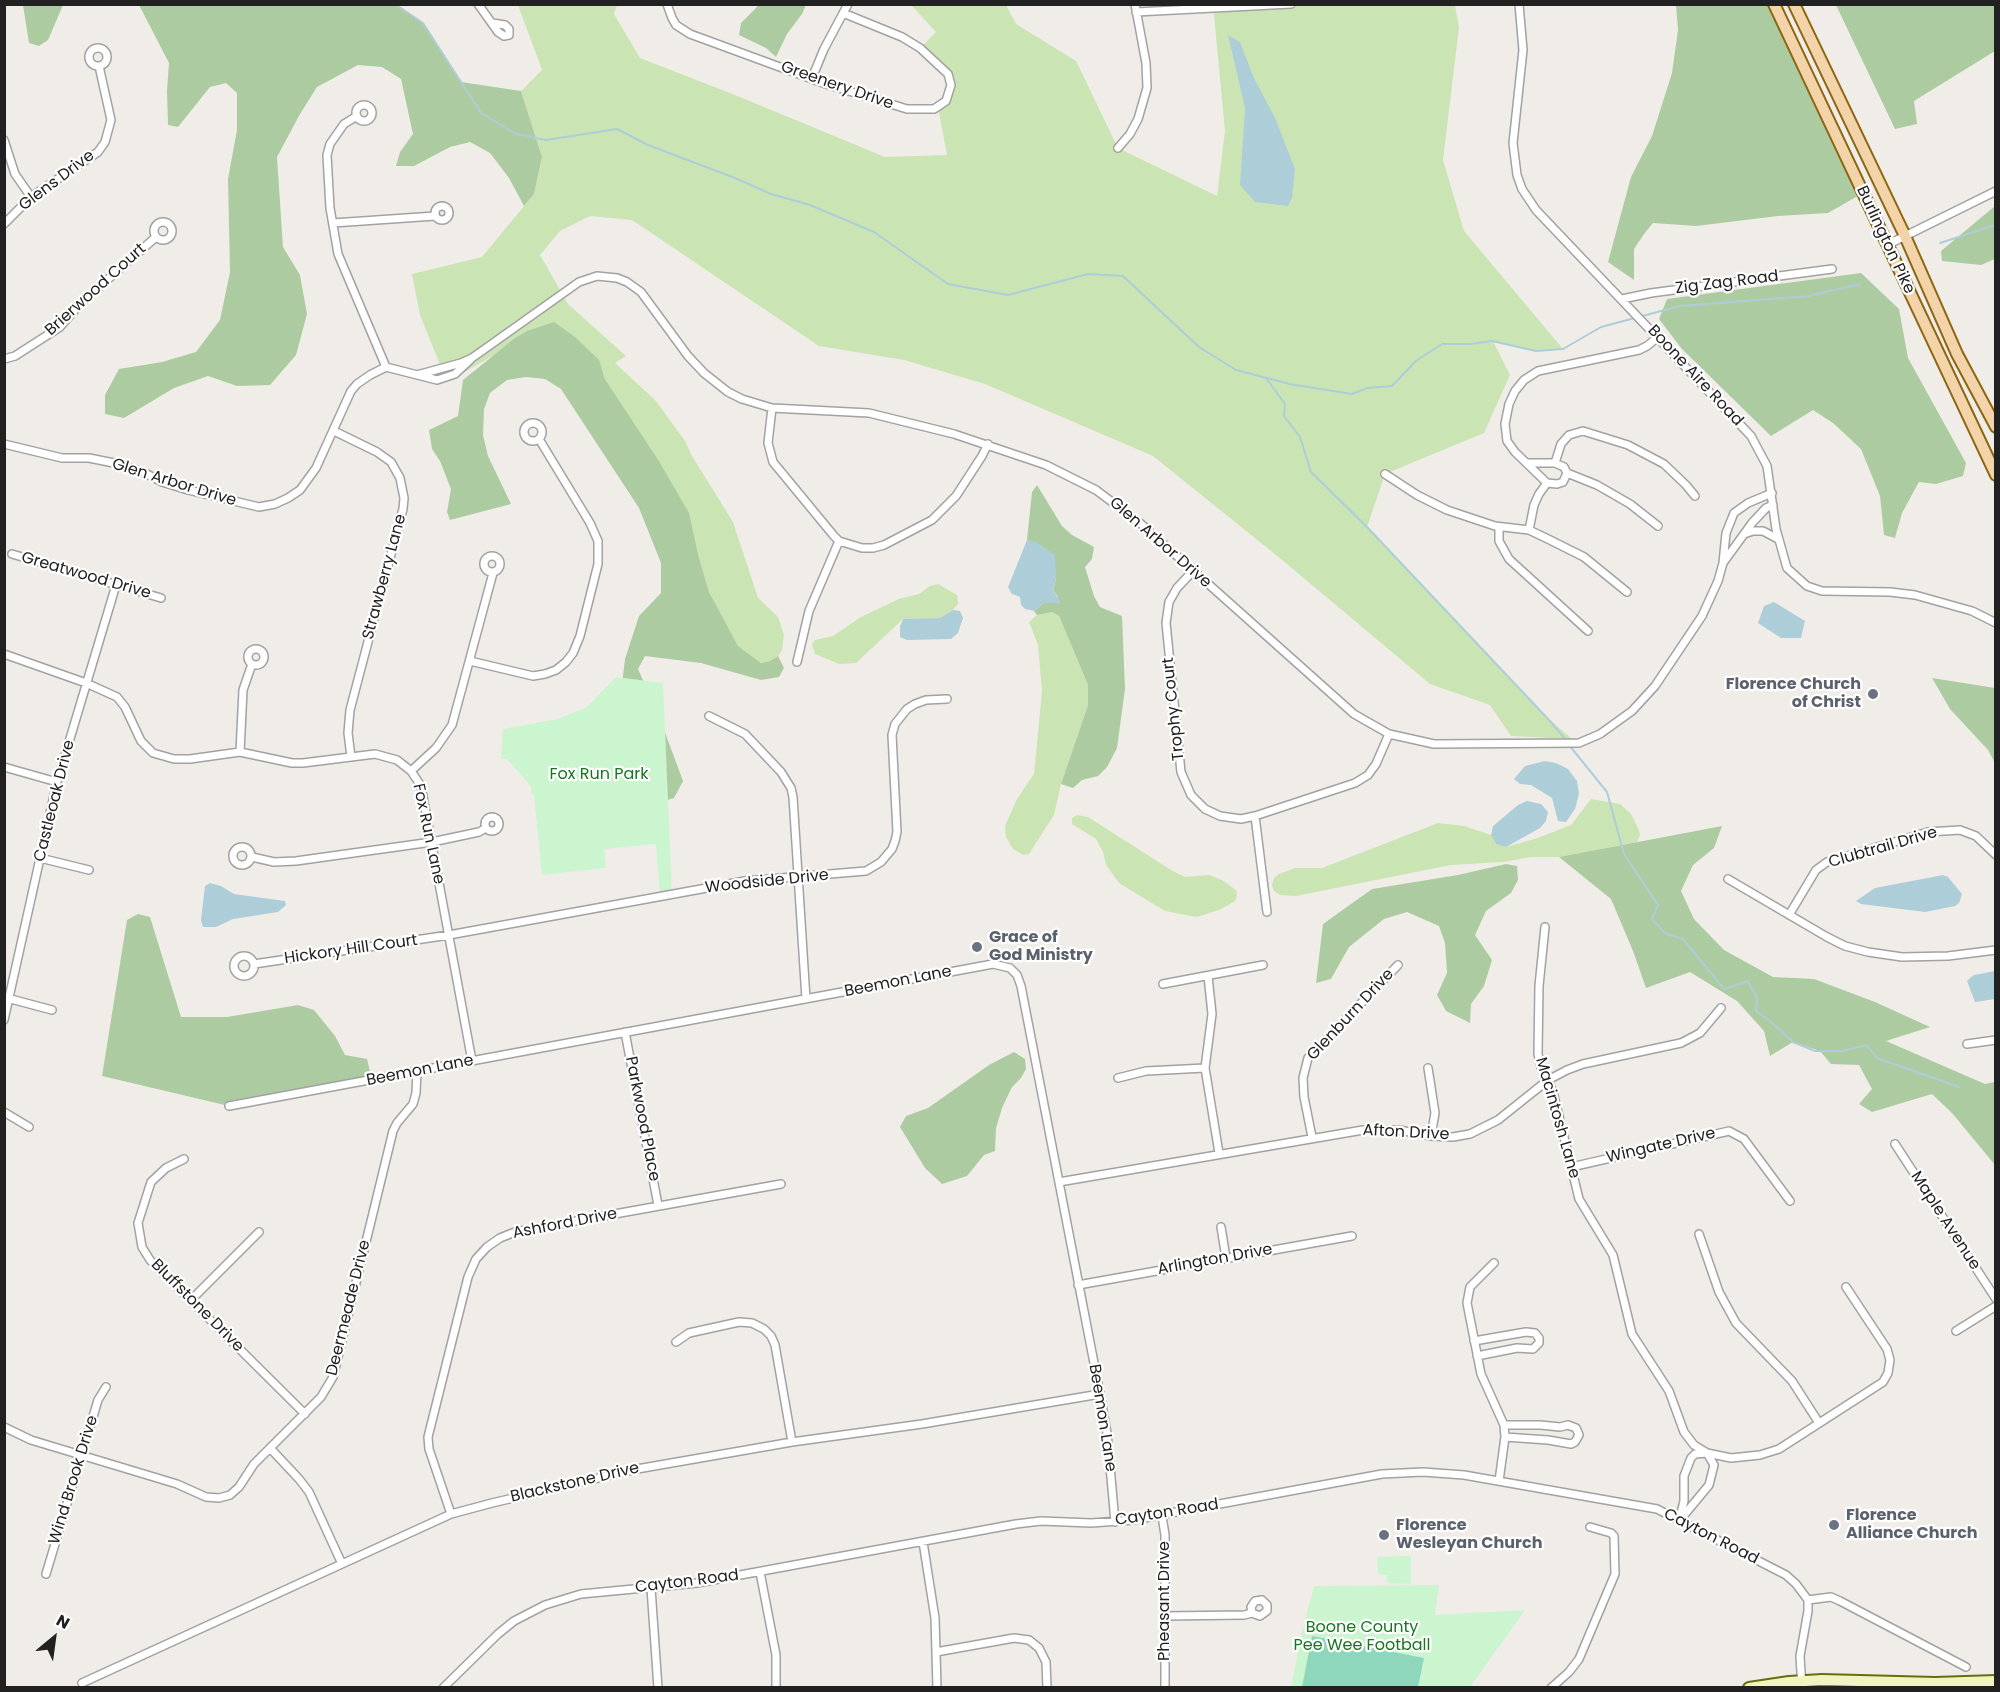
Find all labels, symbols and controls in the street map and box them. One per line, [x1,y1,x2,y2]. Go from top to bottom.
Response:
street label: Greenery Drive [778,58,896,114]
street label: Glens Drive [16,146,98,216]
street label: Burlington Pike [1852,183,1918,297]
street label: Brierwood Court [42,240,150,340]
street label: Zig Zag Road [1674,267,1780,299]
street label: Boone Aire Road [1643,321,1747,431]
street label: Glen Arbor Drive [110,455,238,511]
street label: Glen Arbor Drive [1105,493,1215,593]
street label: Strawberry Lane [359,512,411,642]
street label: Greatwood Drive [19,548,153,604]
street label: Trophy Court [1159,656,1189,762]
place label: Florence Church of Christ [1726,675,1861,713]
marker: Florence Church of Christ [1866,687,1880,701]
street label: Castleoak Drive [31,738,79,864]
park label: Fox Run Park [549,765,649,785]
street label: Fox Run Lane [408,782,448,886]
street label: Clubtrail Drive [1826,823,1940,873]
street label: Woodside Drive [704,866,830,898]
place label: Grace of God Ministry [989,928,1093,966]
street label: Hickory Hill Court [283,931,419,969]
marker: Grace of God Ministry [970,940,984,954]
street label: Beemon Lane [843,962,953,1002]
street label: Glenburn Drive [1304,965,1398,1065]
street label: Beemon Lane [365,1051,475,1091]
street label: Parkwood Place [620,1055,664,1183]
street label: Macintosh Lane [1531,1055,1583,1181]
street label: Afton Drive [1362,1121,1450,1145]
street label: Wingate Drive [1604,1124,1718,1168]
street label: Maple Avenue [1906,1168,1984,1274]
street label: Ashford Drive [511,1204,619,1244]
street label: Deermeade Drive [323,1238,375,1378]
street label: Arlington Drive [1156,1240,1274,1280]
street label: Bluffstone Drive [147,1256,247,1356]
street label: Beemon Lane [1084,1363,1120,1473]
street label: Wind Brook Drive [45,1413,103,1547]
street label: Blackstone Drive [509,1459,641,1507]
street label: Cayton Road [1114,1495,1220,1531]
street label: Cayton Road [1660,1505,1762,1569]
place label: Florence Alliance Church [1846,1506,1978,1544]
place label: Florence Wesleyan Church [1396,1516,1542,1554]
marker: Florence Alliance Church [1827,1518,1841,1532]
marker: Florence Wesleyan Church [1377,1528,1391,1542]
street label: Pheasant Drive [1155,1541,1175,1661]
street label: Cayton Road [634,1566,740,1598]
north arrow [24,1608,84,1668]
text: N [52,1609,74,1635]
park label: Boone County Pee Wee Football [1294,1618,1430,1656]

